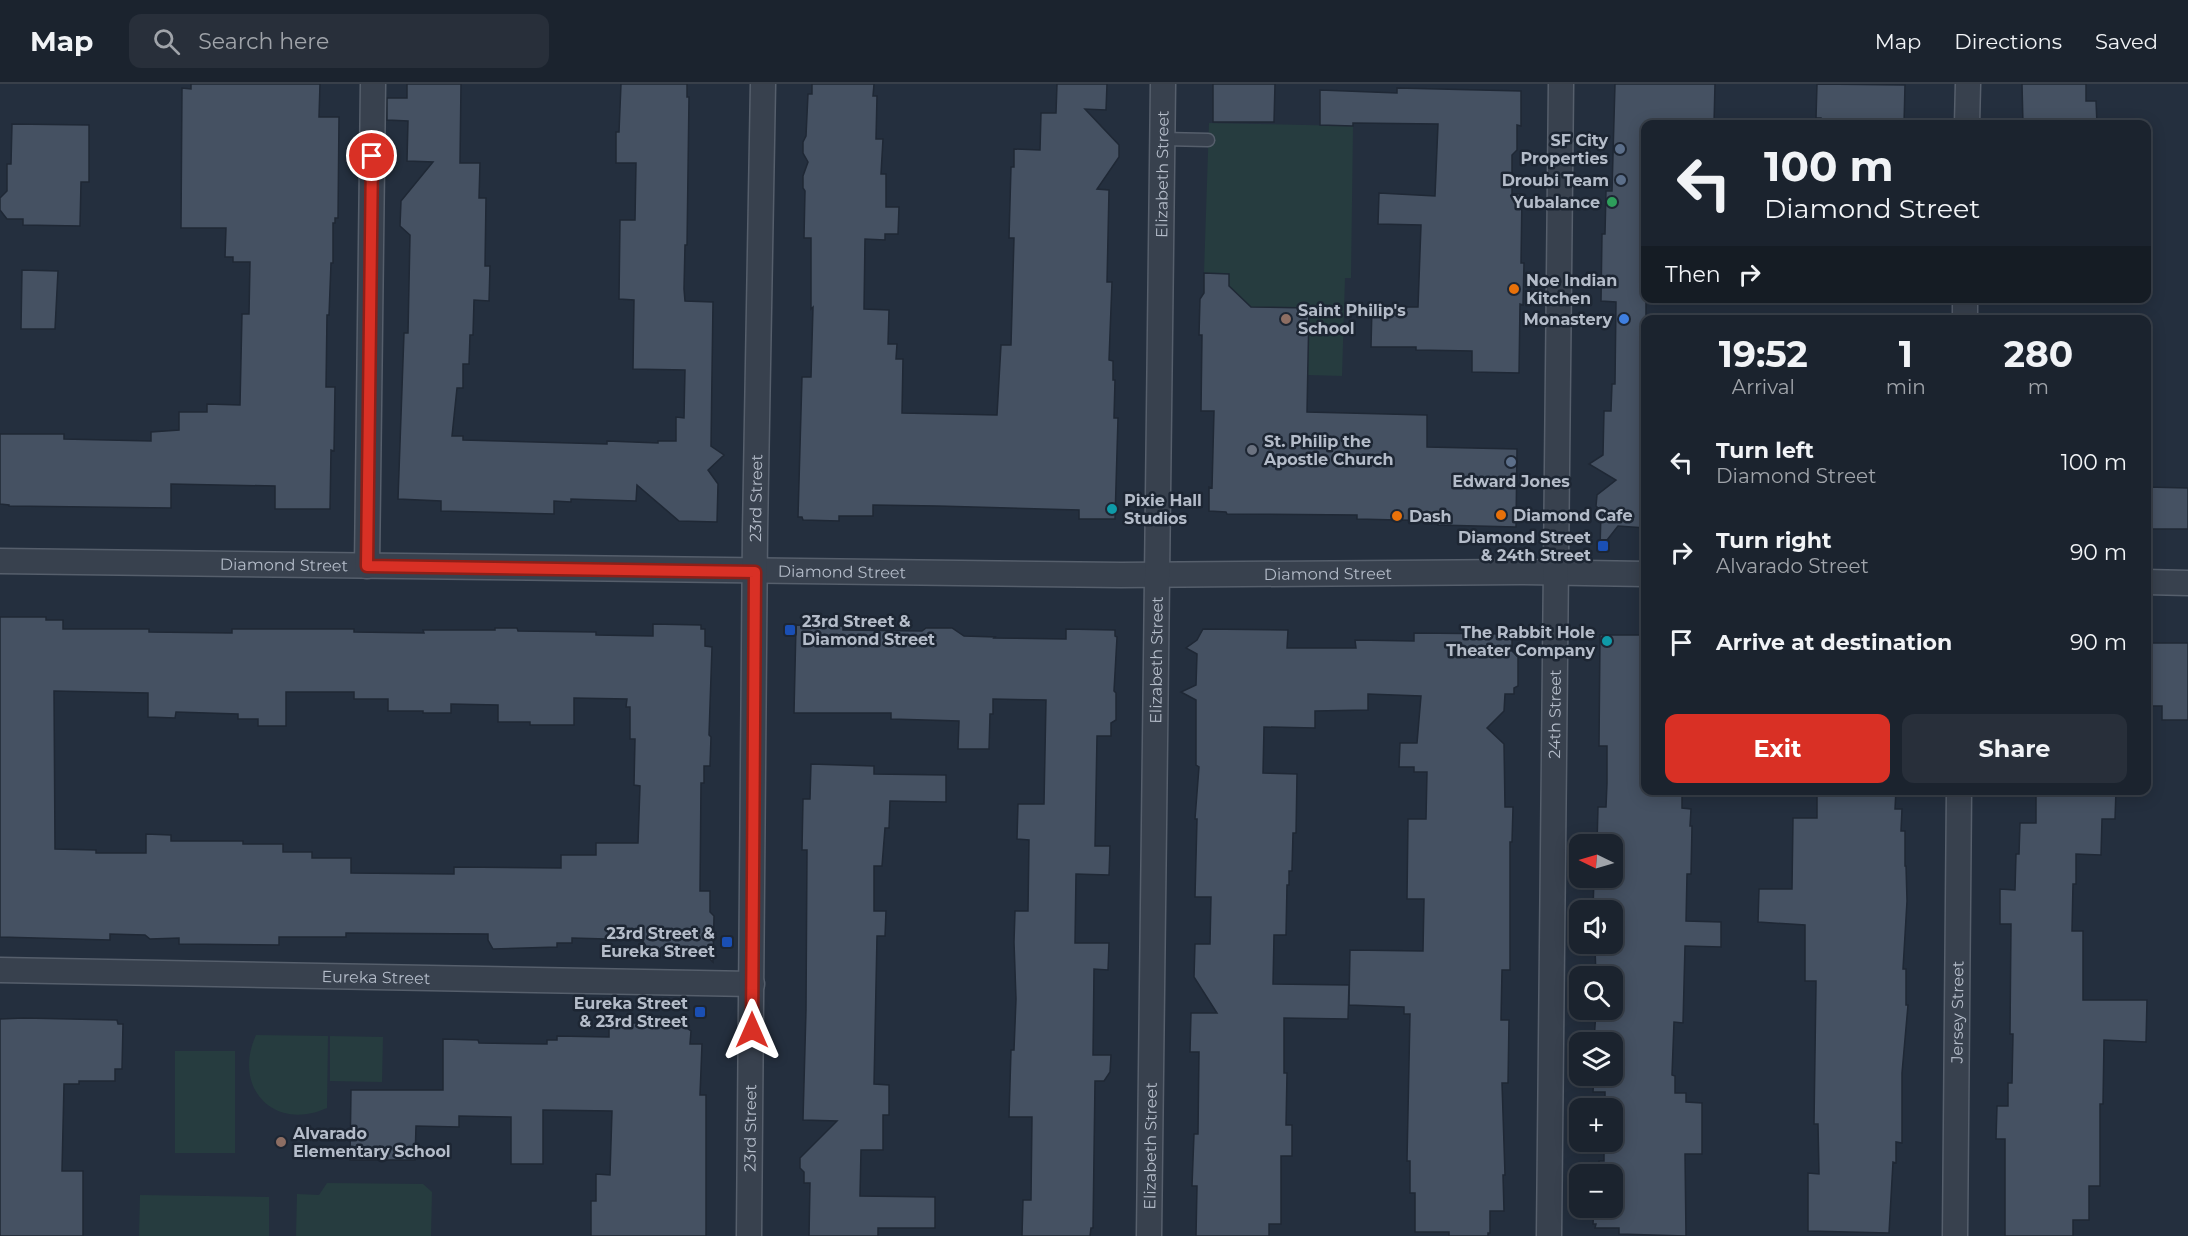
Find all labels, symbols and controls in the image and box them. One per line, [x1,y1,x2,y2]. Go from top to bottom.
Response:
search box [129,14,549,68]
text: Map [30,24,93,58]
icon: search [150,25,183,58]
text: Search here [198,28,329,55]
text: Map [1875,29,1921,54]
text: Directions [1954,29,2062,54]
text: Saved [2095,29,2158,54]
street label: Elizabeth Street [1152,110,1173,238]
pin [346,130,397,181]
place label: SF City Properties [1521,131,1608,168]
icon: arrive [355,139,388,172]
text: 100 m [1764,140,1893,192]
marker: SF City Properties [1613,142,1627,156]
icon: left [1665,144,1743,222]
place label: Droubi Team [1502,171,1609,190]
marker: Droubi Team [1614,173,1628,187]
text: Diamond Street [1764,192,1980,225]
place label: Yubalance [1512,193,1600,212]
marker: Yubalance [1605,195,1619,209]
icon: right [1733,258,1766,291]
text: Then [1665,261,1721,288]
place label: Noe Indian Kitchen [1526,271,1617,308]
marker: Noe Indian Kitchen [1507,282,1521,296]
place label: Saint Philip's School [1298,301,1406,338]
place label: Monastery [1524,310,1612,329]
marker: Saint Philip's School [1279,312,1293,326]
marker: Monastery [1617,312,1631,326]
text: 19:52 [1719,332,1808,376]
text: 1 [1899,332,1913,376]
text: 280 [2004,332,2073,376]
text: Arrival [1732,375,1795,399]
text: min [1886,375,1926,399]
text: m [2028,375,2049,399]
place label: St. Philip the Apostle Church [1263,432,1394,469]
text: Turn left [1716,437,1814,464]
marker: St. Philip the Apostle Church [1245,443,1259,457]
icon: left [1665,446,1698,479]
text: 100 m [2061,449,2127,476]
street label: 23rd Street [746,453,766,542]
marker: Edward Jones [1504,455,1518,469]
text: Diamond Street [1716,464,1876,488]
place label: Edward Jones [1452,472,1570,491]
place label: Pixie Hall Studios [1124,491,1202,528]
marker: Pixie Hall Studios [1105,502,1119,516]
place label: Diamond Cafe [1513,506,1633,525]
place label: Dash [1409,507,1452,526]
marker: Diamond Cafe [1494,508,1508,522]
marker: Dash [1390,509,1404,523]
text: Turn right [1716,527,1831,554]
place label: Diamond Street & 24th Street [1458,528,1591,565]
icon: right [1665,536,1698,569]
marker: Diamond Street & 24th Street [1596,539,1610,553]
text: 90 m [2070,539,2127,566]
text: Alvarado Street [1716,554,1869,578]
street label: Diamond Street [220,555,349,575]
street label: Diamond Street [778,562,907,582]
street label: Diamond Street [1264,564,1393,584]
street label: Elizabeth Street [1146,596,1167,724]
place label: 23rd Street & Diamond Street [802,612,935,649]
marker: 23rd Street & Diamond Street [783,623,797,637]
place label: The Rabbit Hole Theater Company [1446,623,1595,660]
icon: arrive [1665,626,1698,659]
text: Arrive at destination [1716,629,1952,656]
text: 90 m [2070,629,2127,656]
marker: The Rabbit Hole Theater Company [1600,634,1614,648]
street label: 24th Street [1545,669,1565,759]
button: Exit [1665,714,1890,783]
button: Share [1902,714,2127,783]
north arrow [1569,834,1623,888]
map controls [1569,834,1623,1218]
button: sound [1569,900,1623,954]
place label: 23rd Street & Eureka Street [601,924,715,961]
marker: 23rd Street & Eureka Street [720,935,734,949]
street label: Jersey Street [1948,960,1967,1064]
button: search [1569,966,1623,1020]
street label: Eureka Street [321,967,431,988]
place label: Eureka Street & 23rd Street [574,994,688,1031]
position arrow [720,998,784,1062]
marker: Eureka Street & 23rd Street [693,1005,707,1019]
button: layers [1569,1032,1623,1086]
street label: Elizabeth Street [1140,1082,1161,1210]
street label: 23rd Street [741,1084,760,1172]
button: + [1569,1098,1623,1152]
place label: Alvarado Elementary School [292,1124,451,1161]
marker: Alvarado Elementary School [274,1135,288,1149]
button: − [1569,1164,1623,1218]

